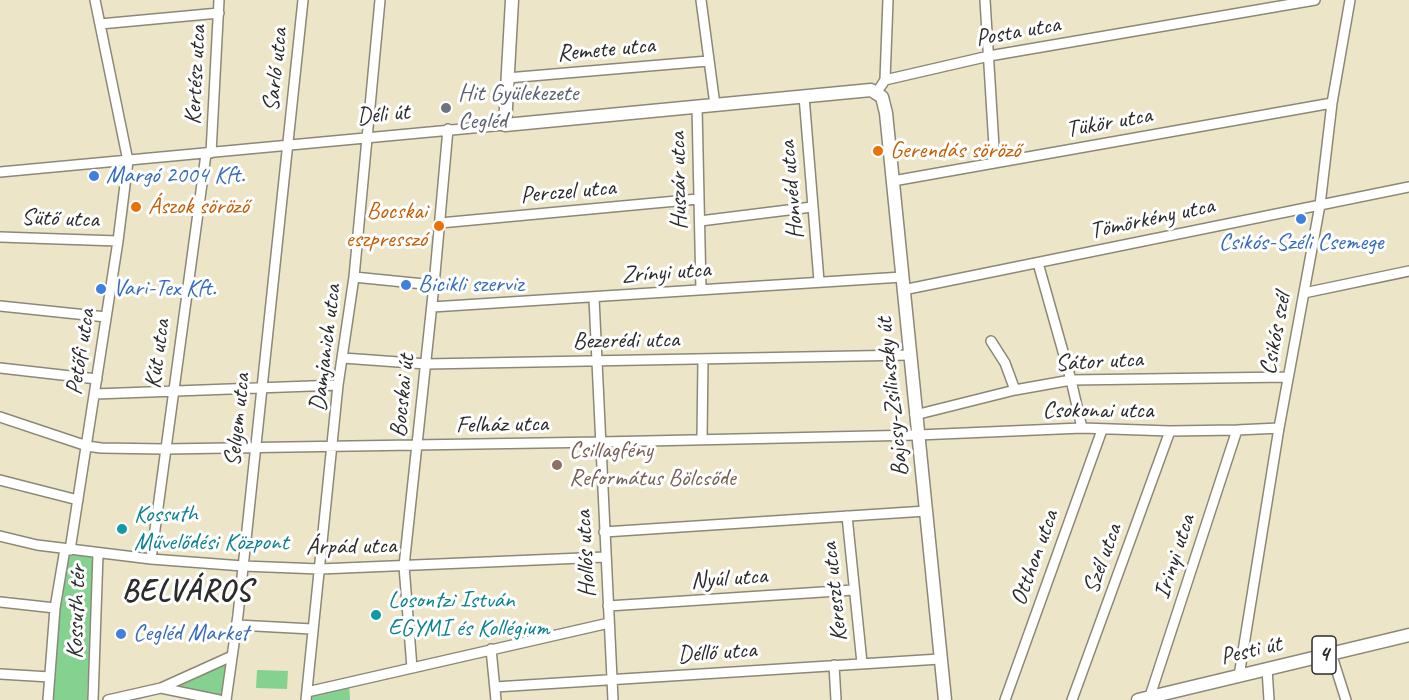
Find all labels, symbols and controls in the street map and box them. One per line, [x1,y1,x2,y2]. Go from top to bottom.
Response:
street label: Posta utca [973,10,1063,54]
street label: Kertész utca [179,25,213,125]
street label: Sarló utca [257,27,295,113]
street label: Remete utca [556,31,656,69]
place label: Hit Gyülekezete Cegléd [458,80,578,136]
street label: Déli út [355,98,411,132]
marker: Hit Gyülekezete Cegléd [439,101,453,115]
street label: Tükör utca [1064,101,1154,145]
street label: Huszár utca [664,132,694,230]
place label: Gerendás söröző [890,137,1020,165]
street label: Honvéd utca [773,140,811,240]
marker: Gerendás söröző [871,144,885,158]
place label: Margó 2004 Kft. [106,162,245,190]
marker: Margó 2004 Kft. [87,169,101,183]
street label: Perczel utca [519,173,617,211]
street label: Tömörkény utca [1087,192,1217,246]
place label: Ászok söröző [148,193,249,221]
place label: Bocskai eszpresszó [346,198,427,254]
marker: Ászok söröző [129,200,143,214]
street label: Sütő utca [21,203,99,235]
marker: Csikós-Széli Csemege [1294,212,1308,226]
marker: Bocskai eszpresszó [432,219,446,233]
place label: Csikós-Széli Csemege [1219,229,1383,257]
street label: Zrínyi utca [621,256,711,290]
place label: Bicikli szerviz [418,271,524,299]
place label: Vari-Tex Kft. [113,275,216,303]
marker: Bicikli szerviz [399,278,413,292]
marker: Vari-Tex Kft. [94,282,108,296]
street label: Damjanich utca [304,283,348,413]
street label: Csikós szél [1254,291,1298,377]
street label: Petőfi utca [60,307,102,397]
street label: Bajcsy-Zsilinszky út [870,316,916,478]
street label: Kút utca [139,318,177,390]
street label: Bezerédi utca [572,326,680,356]
street label: Sátor utca [1054,345,1144,379]
street label: Bocskai út [384,353,422,439]
street label: Selyem utca [219,372,257,468]
street label: Csokonai utca [1043,397,1153,425]
street label: Felház utca [456,410,548,440]
place label: Csillagfény Református Bölcsőde [569,437,736,493]
marker: Csillagfény Református Bölcsőde [550,458,564,472]
place label: Kossuth Művelődési Központ [134,501,288,557]
street label: Otthon utca [1005,507,1065,609]
street label: Hollós utca [569,510,603,598]
street label: Irinyi utca [1148,511,1202,603]
street label: Szél utca [1077,520,1129,598]
marker: Kossuth Művelődési Központ [115,522,129,536]
street label: Árpád utca [306,532,396,562]
street label: Kereszt utca [815,541,855,643]
street label: Nyúl utca [690,562,768,596]
street label: Kossuth tér [61,565,93,659]
district label: BELVÁROS [122,574,252,610]
place label: Losontzi István EGYMI és Kollégium [388,587,549,643]
marker: Losontzi István EGYMI és Kollégium [369,608,383,622]
place label: Cegléd Market [133,620,249,648]
marker: Cegléd Market [114,627,128,641]
street label: Pesti út [1218,630,1284,672]
street label: Déllő utca [677,636,757,670]
road number: 4 [1312,636,1336,674]

